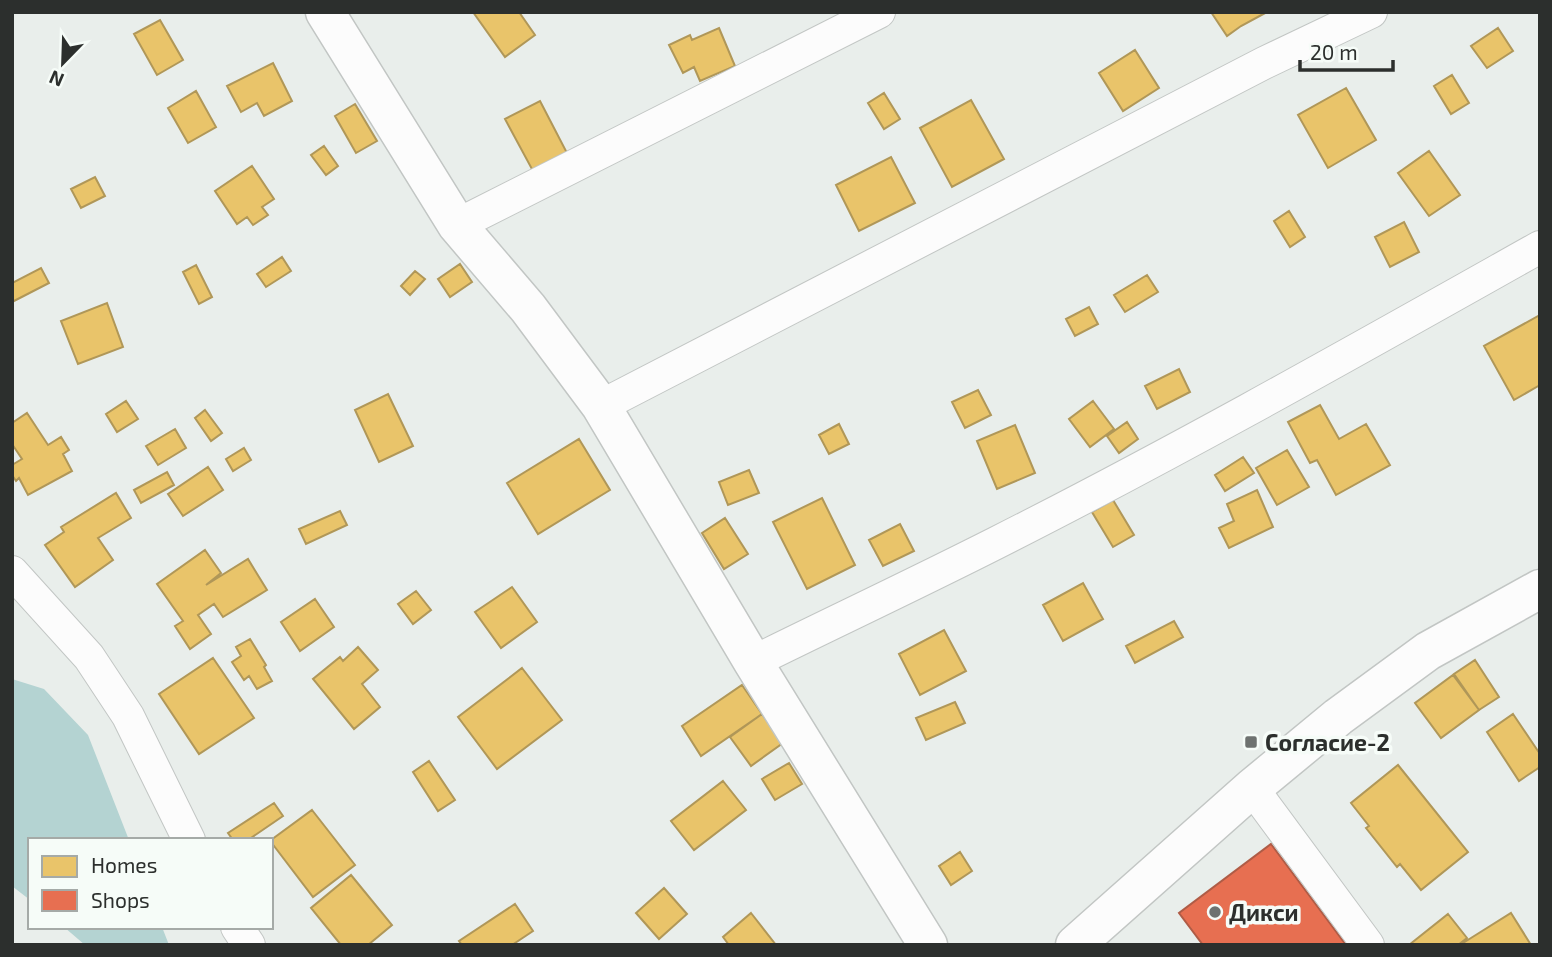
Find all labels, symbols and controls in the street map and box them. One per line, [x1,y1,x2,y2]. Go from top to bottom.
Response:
north arrow [28,28,98,98]
scale bar [1300,28,1393,72]
text: 20 m [1310,39,1358,64]
text: N [45,66,67,92]
place label: Согласие-2 [1265,728,1390,756]
marker: Согласие-2 [1243,734,1259,750]
legend [28,838,273,929]
text: Homes [91,852,157,877]
text: Shops [91,887,150,912]
place label: Дикси [1229,898,1299,926]
marker: Дикси [1207,904,1223,920]

